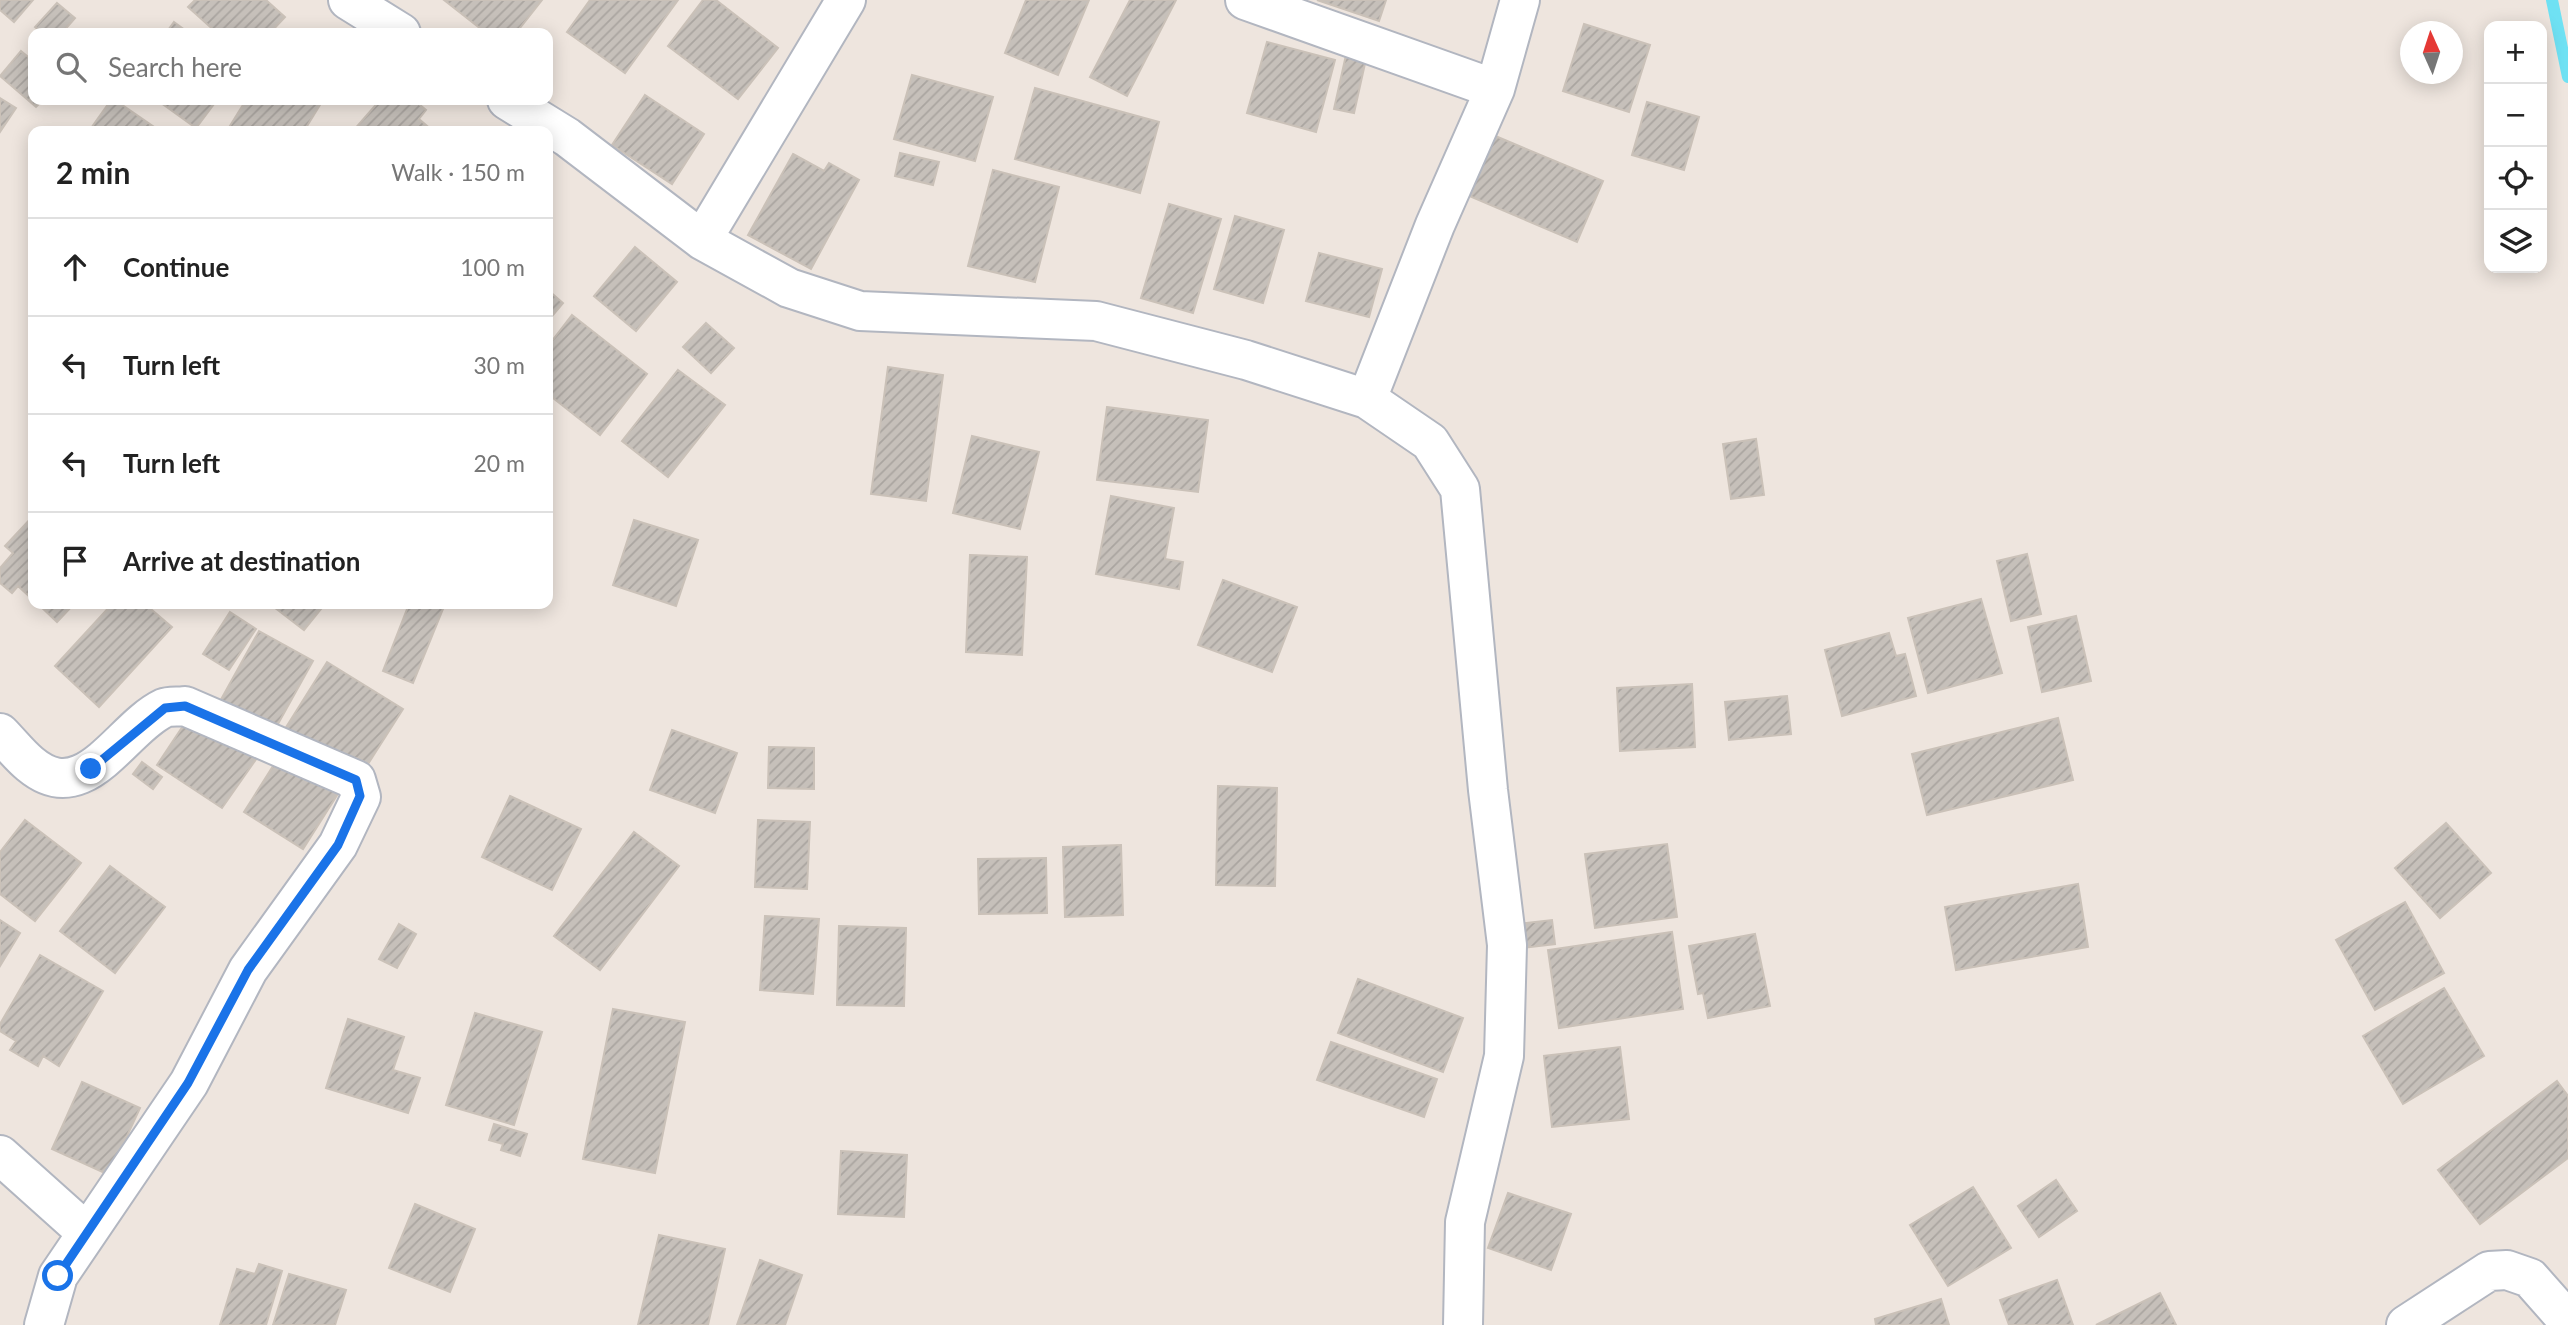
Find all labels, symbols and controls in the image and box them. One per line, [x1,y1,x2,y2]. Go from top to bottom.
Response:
north arrow [2400,21,2463,84]
map controls [2484,21,2547,273]
button: + [2484,21,2547,84]
search box [28,28,553,105]
icon: search [52,48,90,86]
text: Search here [108,51,242,83]
button: − [2484,84,2547,147]
button: locate [2484,147,2547,210]
text: 2 min [56,154,130,190]
text: Walk · 150 m [391,158,525,186]
button: layers [2484,210,2547,273]
icon: ahead [56,248,94,286]
text: Continue [123,251,229,283]
text: 100 m [460,253,525,281]
icon: left [56,346,94,384]
text: Turn left [123,349,220,381]
text: 30 m [474,351,525,379]
icon: left [56,444,94,482]
text: Turn left [123,447,220,479]
text: 20 m [474,449,525,477]
icon: arrive [56,542,94,580]
text: Arrive at destination [123,545,360,577]
route end [75,753,106,784]
route start [42,1260,73,1291]

